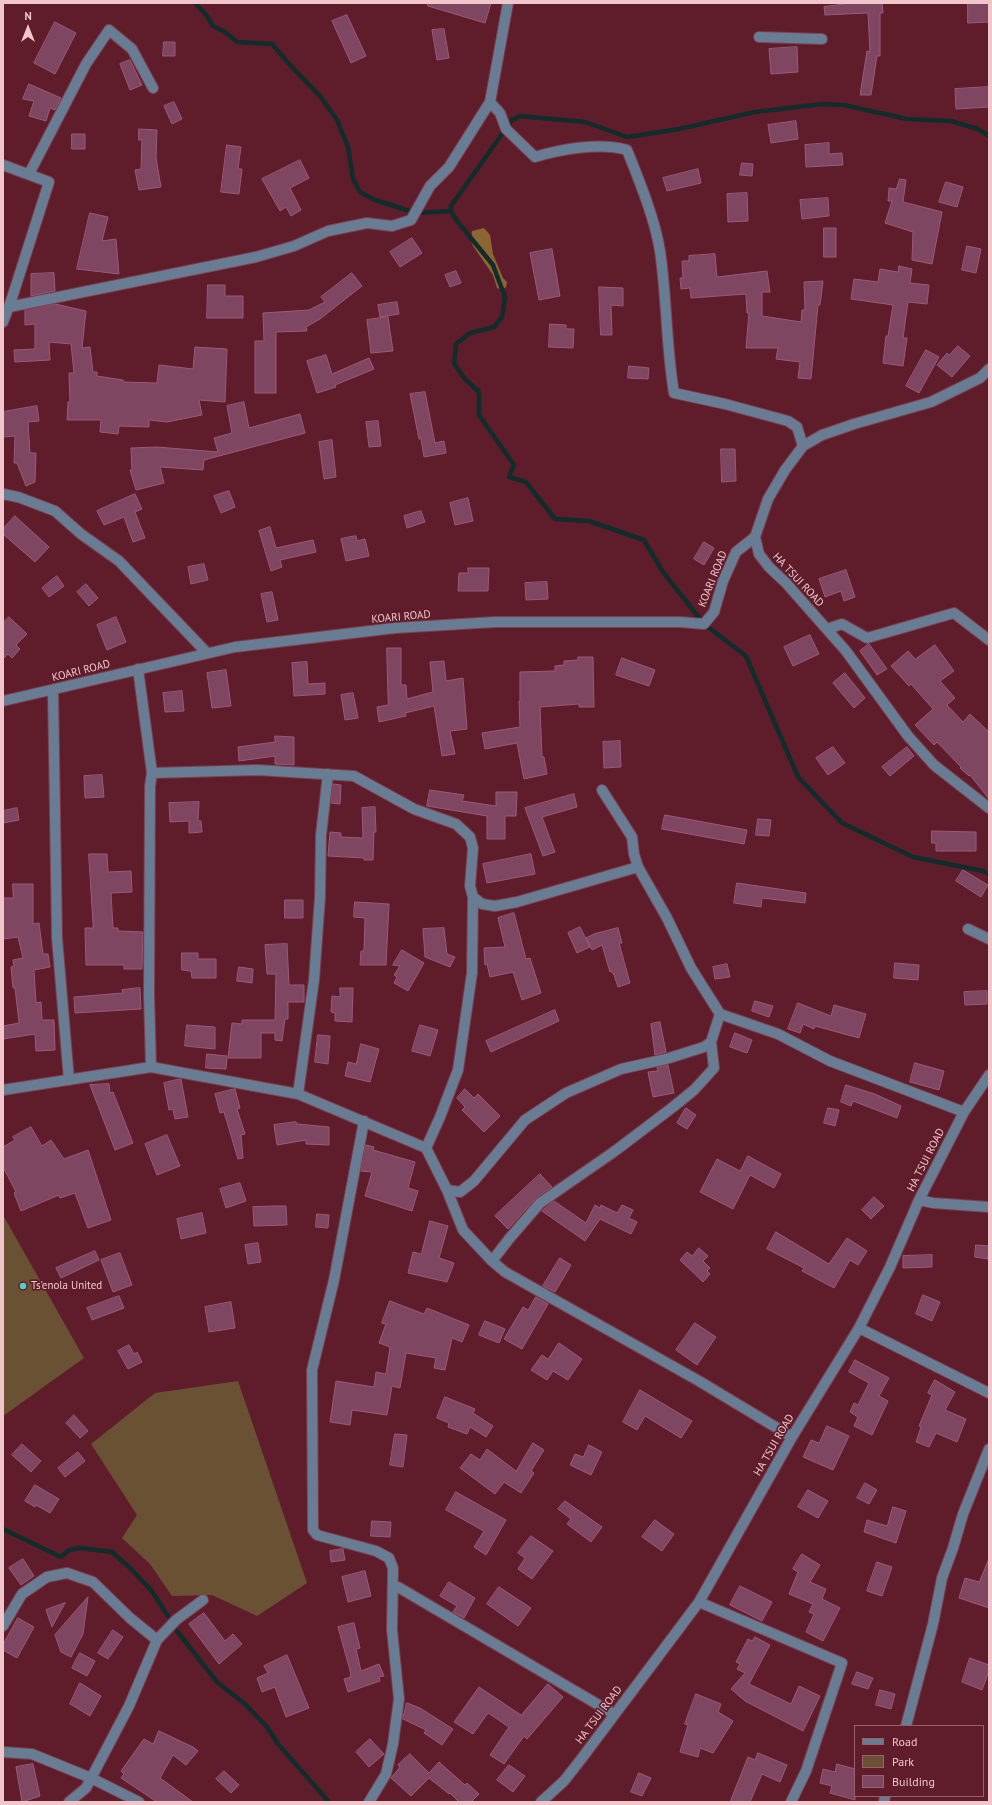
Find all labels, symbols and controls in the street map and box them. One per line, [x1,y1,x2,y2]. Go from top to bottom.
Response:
north arrow [8,8,48,48]
text: N [24,9,32,23]
street label: KOARI ROAD [696,549,730,609]
street label: HA TSUI ROAD [770,550,826,610]
street label: KOARI ROAD [371,608,431,626]
street label: KOARI ROAD [51,657,111,685]
street label: HA TSUI ROAD [904,1126,948,1194]
place label: Ts'enola United [31,1279,102,1293]
marker: Ts'enola United [18,1281,28,1291]
street label: HA TSUI ROAD [751,1412,797,1478]
street label: HA TSUI ROAD [573,1683,625,1747]
legend [854,1725,984,1797]
text: Road [892,1734,917,1749]
text: Park [892,1754,914,1769]
text: Building [892,1774,935,1789]

